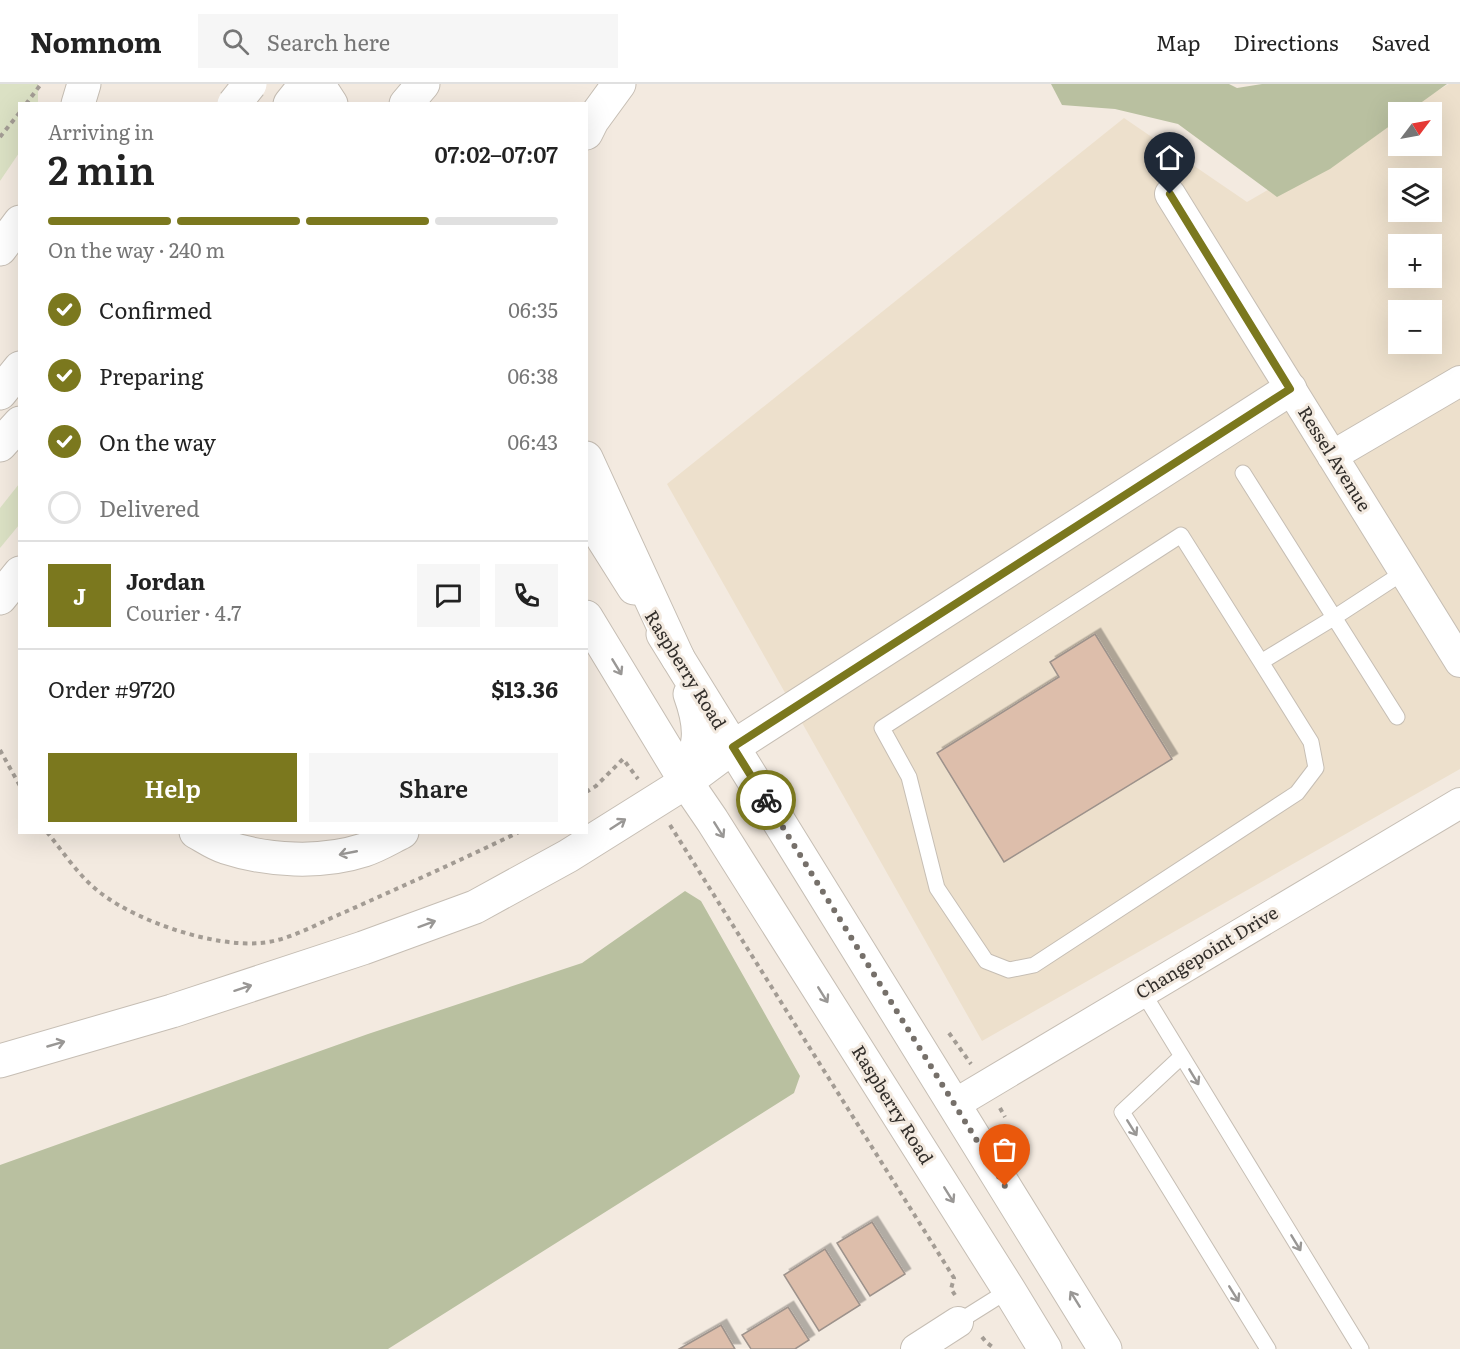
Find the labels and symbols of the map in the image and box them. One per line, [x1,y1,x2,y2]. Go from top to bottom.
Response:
north arrow [1388,102,1442,156]
pin [1144,132,1195,194]
street label: Ressel Avenue [1292,400,1378,516]
street label: Raspberry Road [639,604,734,734]
one-way arrow [611,658,623,675]
courier [736,770,796,830]
one-way arrow [609,818,626,830]
one-way arrow [713,821,725,838]
one-way arrow [339,848,358,859]
street label: Changepoint Drive [1130,898,1283,1005]
one-way arrow [417,918,436,929]
one-way arrow [233,982,252,993]
one-way arrow [817,986,829,1003]
one-way arrow [46,1038,65,1049]
street label: Raspberry Road [846,1039,941,1169]
one-way arrow [1189,1068,1201,1085]
one-way arrow [1127,1119,1139,1136]
pin [979,1124,1030,1186]
one-way arrow [943,1187,956,1204]
one-way arrow [1291,1234,1303,1251]
one-way arrow [1229,1285,1241,1302]
one-way arrow [1068,1291,1080,1308]

